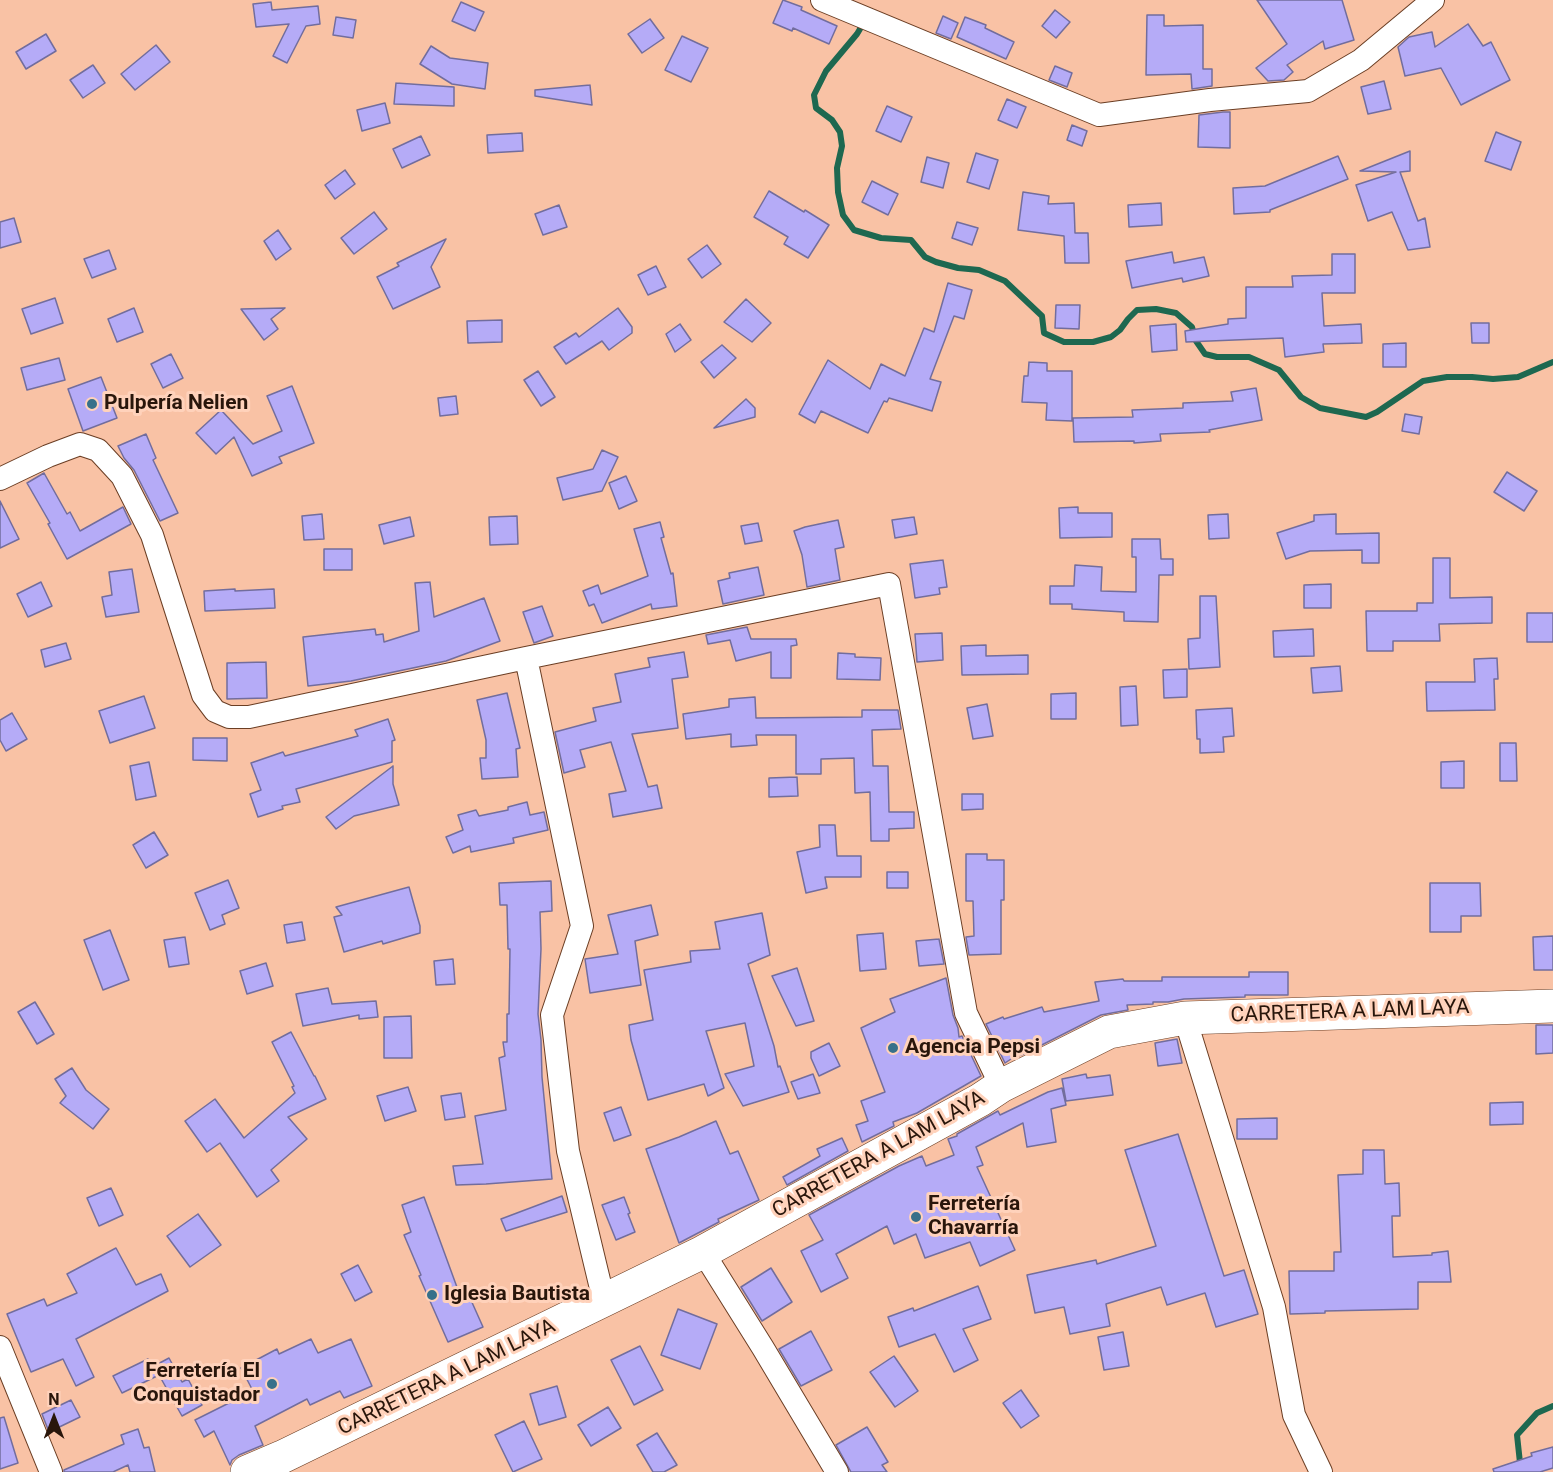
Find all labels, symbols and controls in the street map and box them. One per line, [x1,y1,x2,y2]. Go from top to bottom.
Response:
place label: Pulpería Nelien [104,391,248,417]
marker: Pulpería Nelien [85,397,99,411]
street label: CARRETERA A LAM LAYA [1230,995,1470,1029]
place label: Agencia Pepsi [905,1035,1040,1061]
marker: Agencia Pepsi [886,1041,900,1055]
street label: CARRETERA A LAM LAYA [768,1086,990,1224]
place label: Ferretería Chavarría [928,1192,1020,1242]
marker: Ferretería Chavarría [909,1210,923,1224]
place label: Iglesia Bautista [444,1282,590,1308]
marker: Iglesia Bautista [425,1288,439,1302]
street label: CARRETERA A LAM LAYA [334,1314,560,1442]
place label: Ferretería El Conquistador [133,1359,260,1409]
marker: Ferretería El Conquistador [265,1377,279,1391]
north arrow [24,1388,84,1448]
text: N [48,1390,60,1409]

